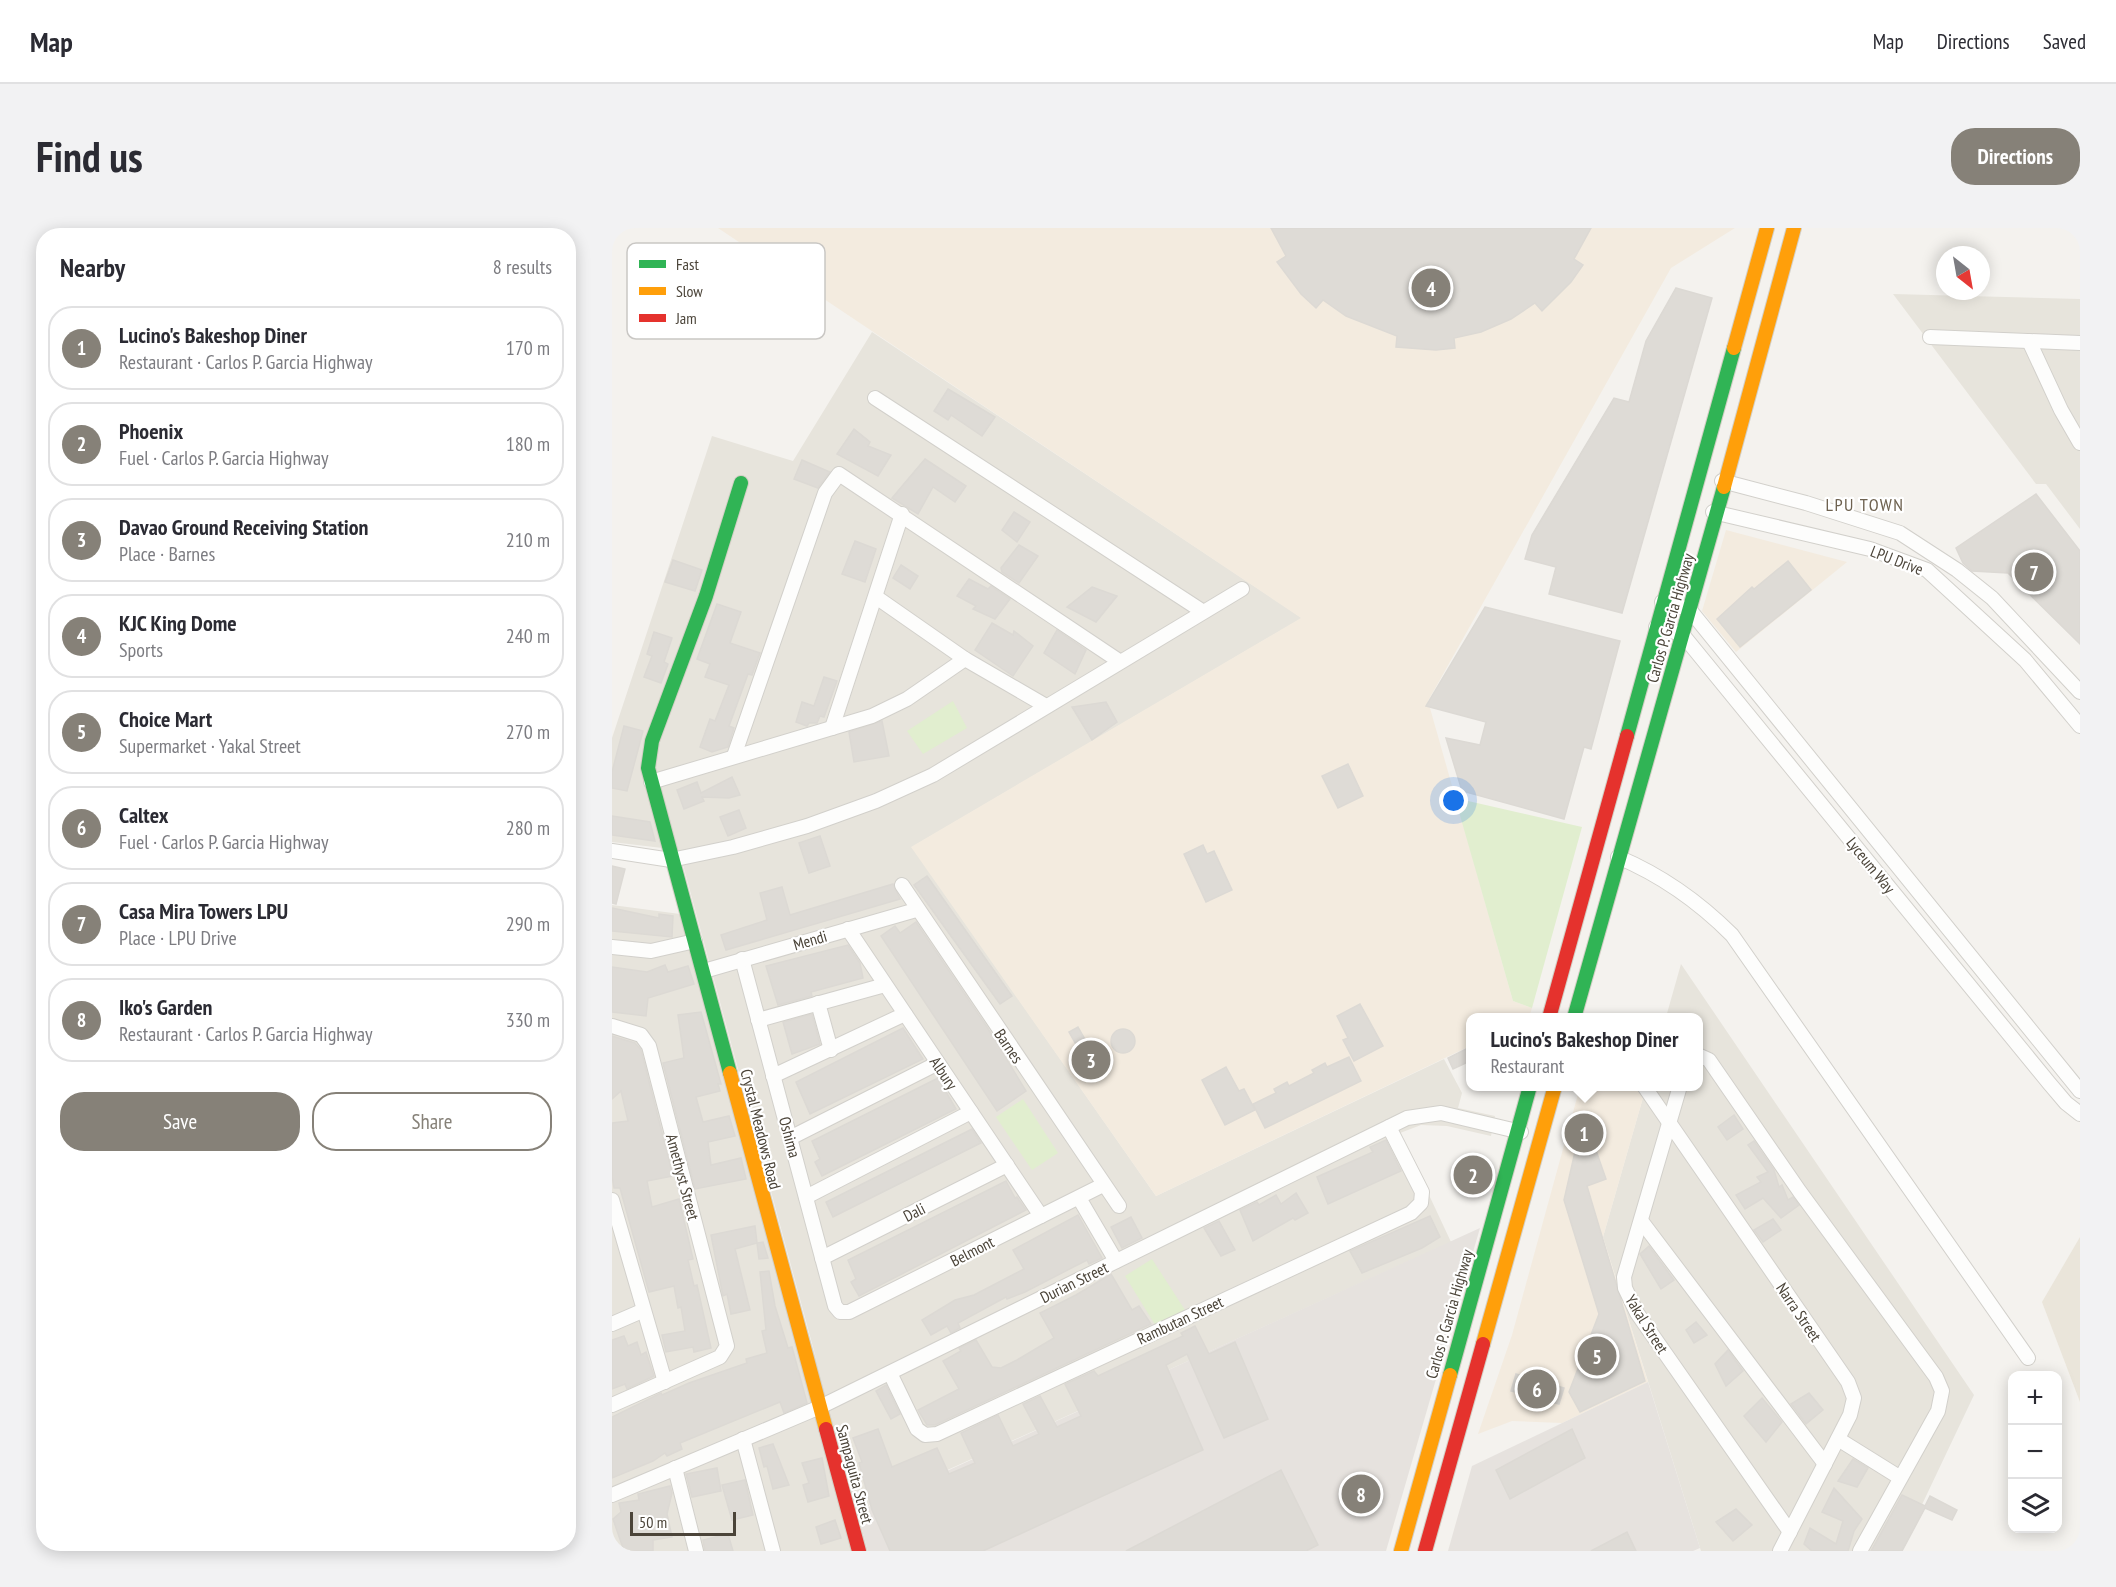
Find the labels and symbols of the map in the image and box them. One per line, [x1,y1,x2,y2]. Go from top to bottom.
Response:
legend [627,243,825,339]
north arrow [1936,246,1990,300]
text: Fast [676,254,699,274]
pin: 4 [1412,266,1450,310]
text: Slow [676,281,703,301]
text: Jam [675,308,697,328]
district label: LPU TOWN [1825,493,1905,516]
street label: LPU Drive [1868,541,1926,579]
pin: 7 [2014,550,2054,594]
street label: Carlos P. Garcia Highway [1642,551,1698,685]
your location [1439,786,1468,815]
street label: Lyceum Way [1842,833,1900,897]
street label: Mendi [791,926,829,954]
street label: Barnes [990,1025,1028,1067]
pin: 3 [1072,1038,1110,1082]
street label: Albury [926,1053,962,1093]
street label: Crystal Meadows Road [736,1067,786,1191]
pin: 1 [1564,1110,1604,1156]
street label: Oshima [775,1114,805,1160]
street label: Amethyst Street [662,1132,704,1223]
pin: 2 [1454,1152,1492,1198]
street label: Dali [900,1198,928,1226]
street label: Belmont [947,1231,998,1270]
street label: Carlos P. Garcia Highway [1421,1247,1477,1381]
street label: Durian Street [1037,1257,1112,1307]
street label: Narra Street [1772,1279,1826,1346]
street label: Rambutan Street [1134,1291,1227,1349]
street label: Yakal Street [1621,1291,1673,1358]
pin: 5 [1578,1334,1616,1378]
pin: 6 [1518,1366,1556,1412]
street label: Sampaguita Street [832,1422,878,1526]
pin: 8 [1342,1472,1380,1516]
scale bar [630,1509,736,1536]

